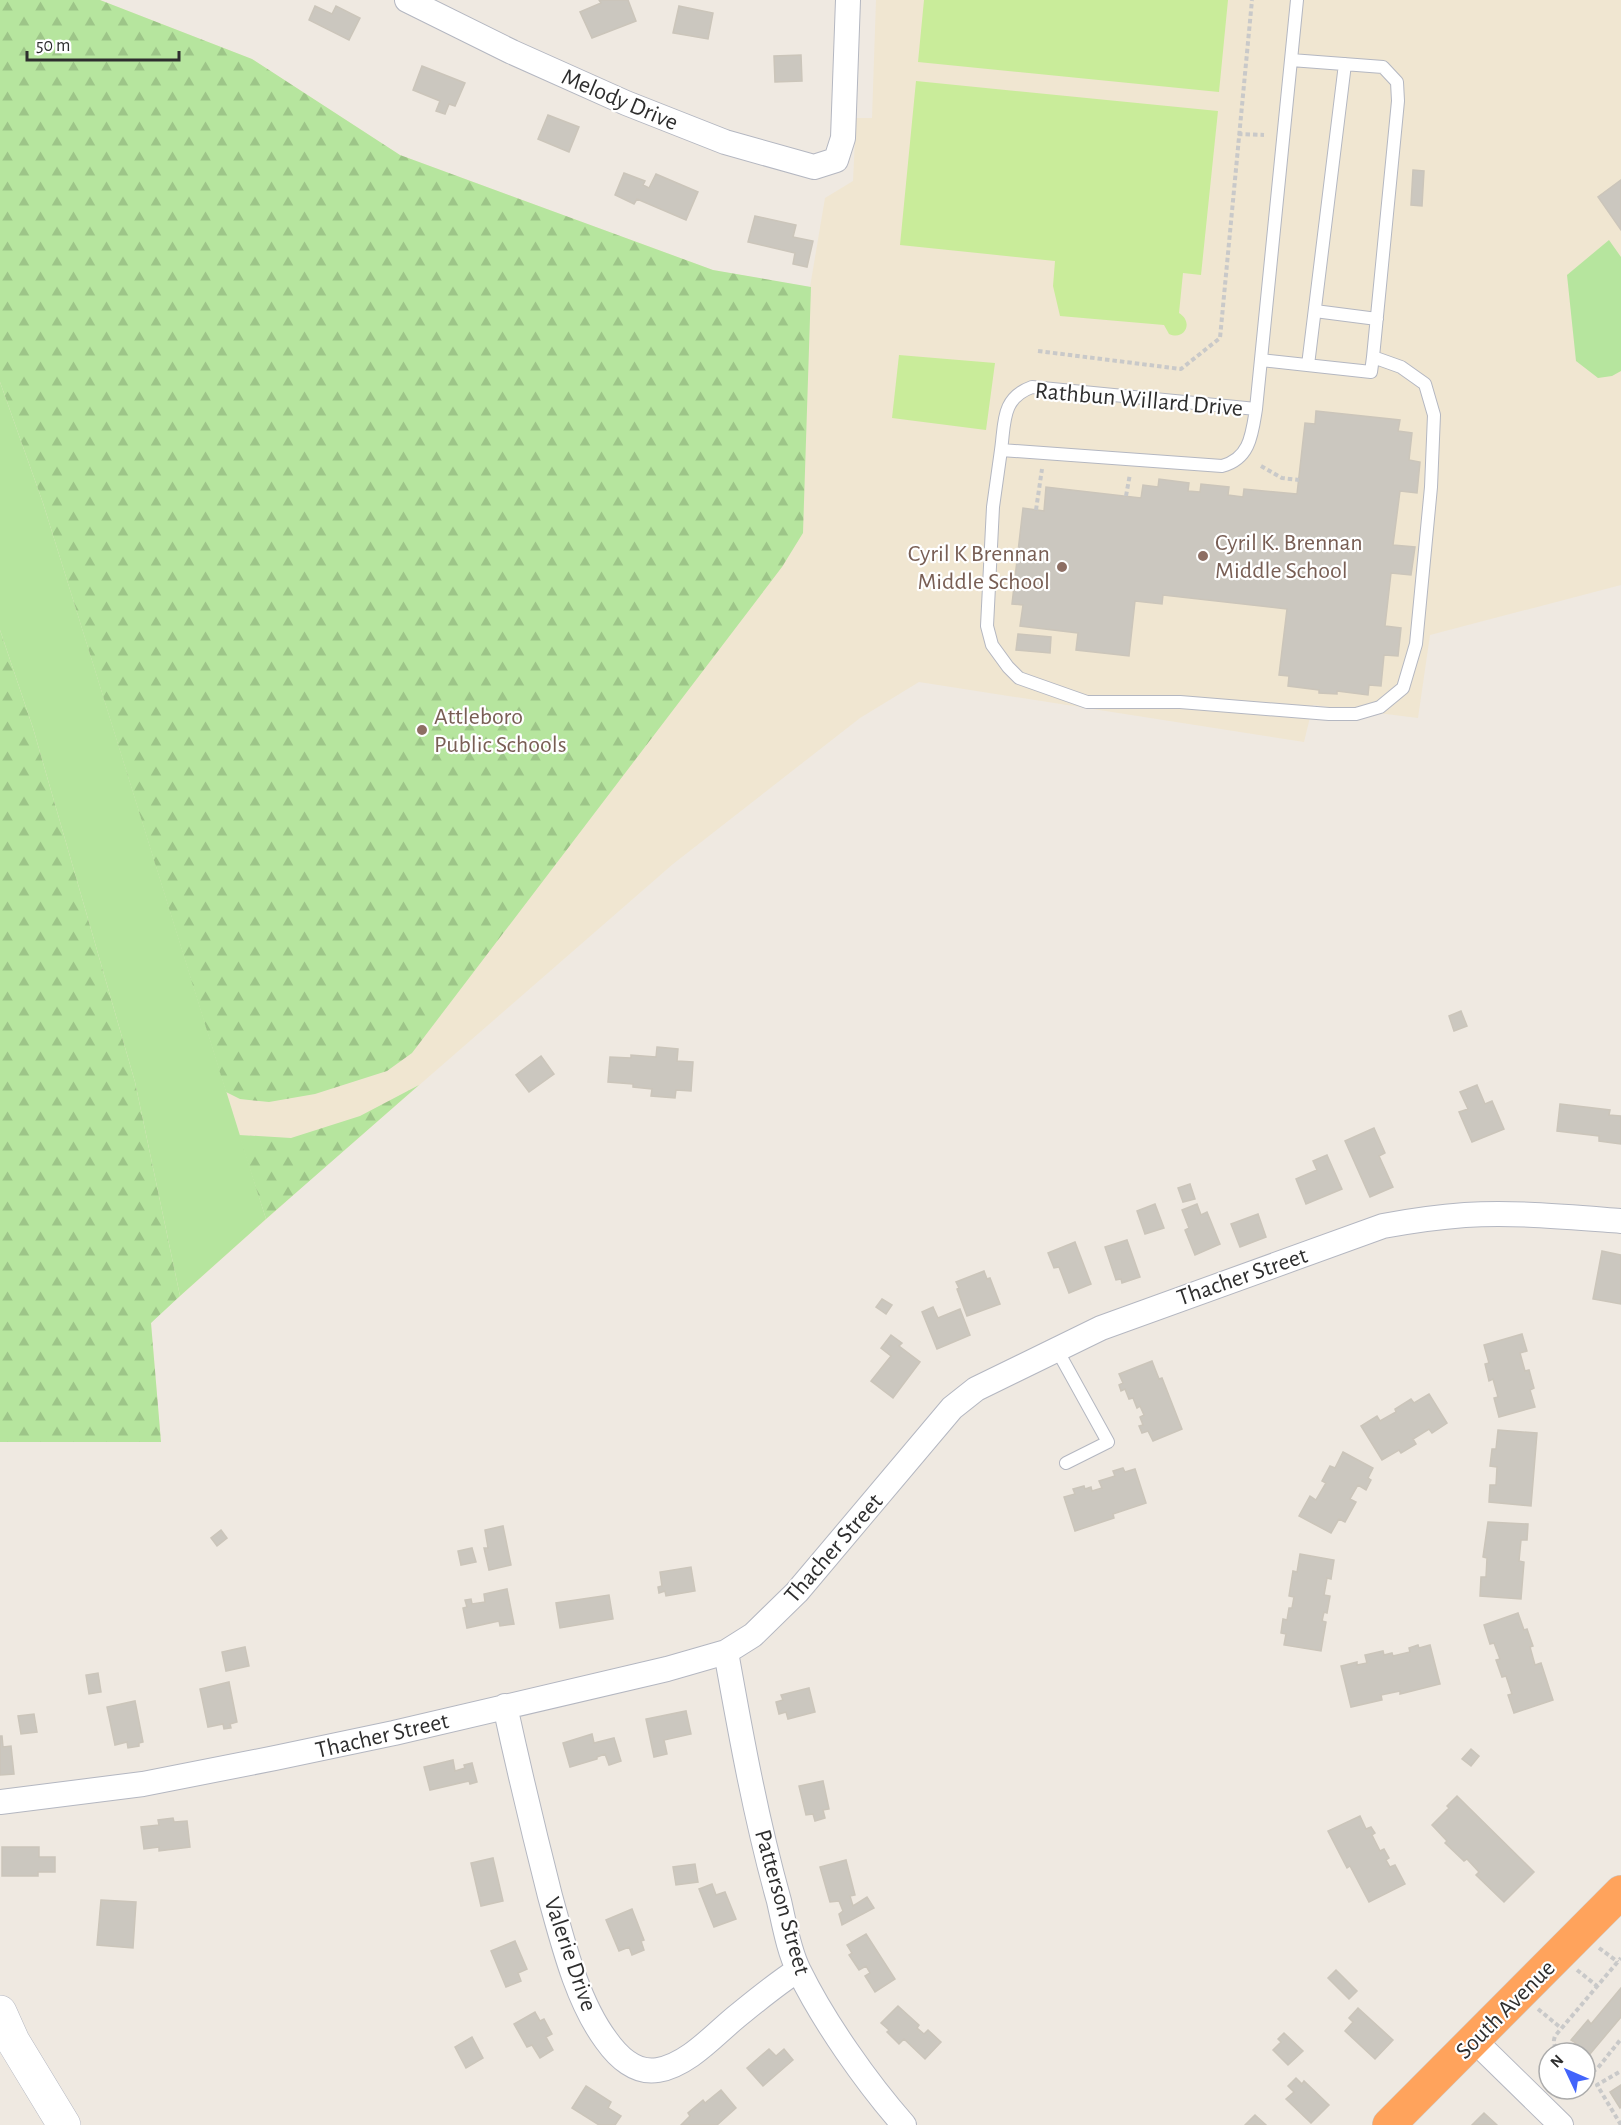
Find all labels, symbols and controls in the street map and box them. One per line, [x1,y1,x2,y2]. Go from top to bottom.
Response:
scale bar [27,24,178,62]
text: 50 m [36,37,70,55]
street label: Melody Drive [558,65,681,135]
street label: Rathbun Willard Drive [1034,379,1244,421]
place label: Cyril K. Brennan Middle School [1215,531,1363,583]
place label: Cyril K Brennan Middle School [908,542,1050,594]
marker: Cyril K. Brennan Middle School [1196,549,1210,563]
marker: Cyril K Brennan Middle School [1055,560,1069,574]
place label: Attleboro Public Schools [434,705,567,757]
marker: Attleboro Public Schools [415,723,429,737]
street label: Thacher Street [1174,1243,1311,1310]
street label: Thacher Street [780,1489,888,1608]
street label: Thacher Street [313,1709,452,1763]
street label: Patterson Street [750,1827,814,1978]
street label: Valerie Drive [539,1894,601,2014]
street label: South Avenue [1452,1956,1560,2064]
north arrow [1537,2041,1597,2101]
text: N [1547,2052,1567,2071]

